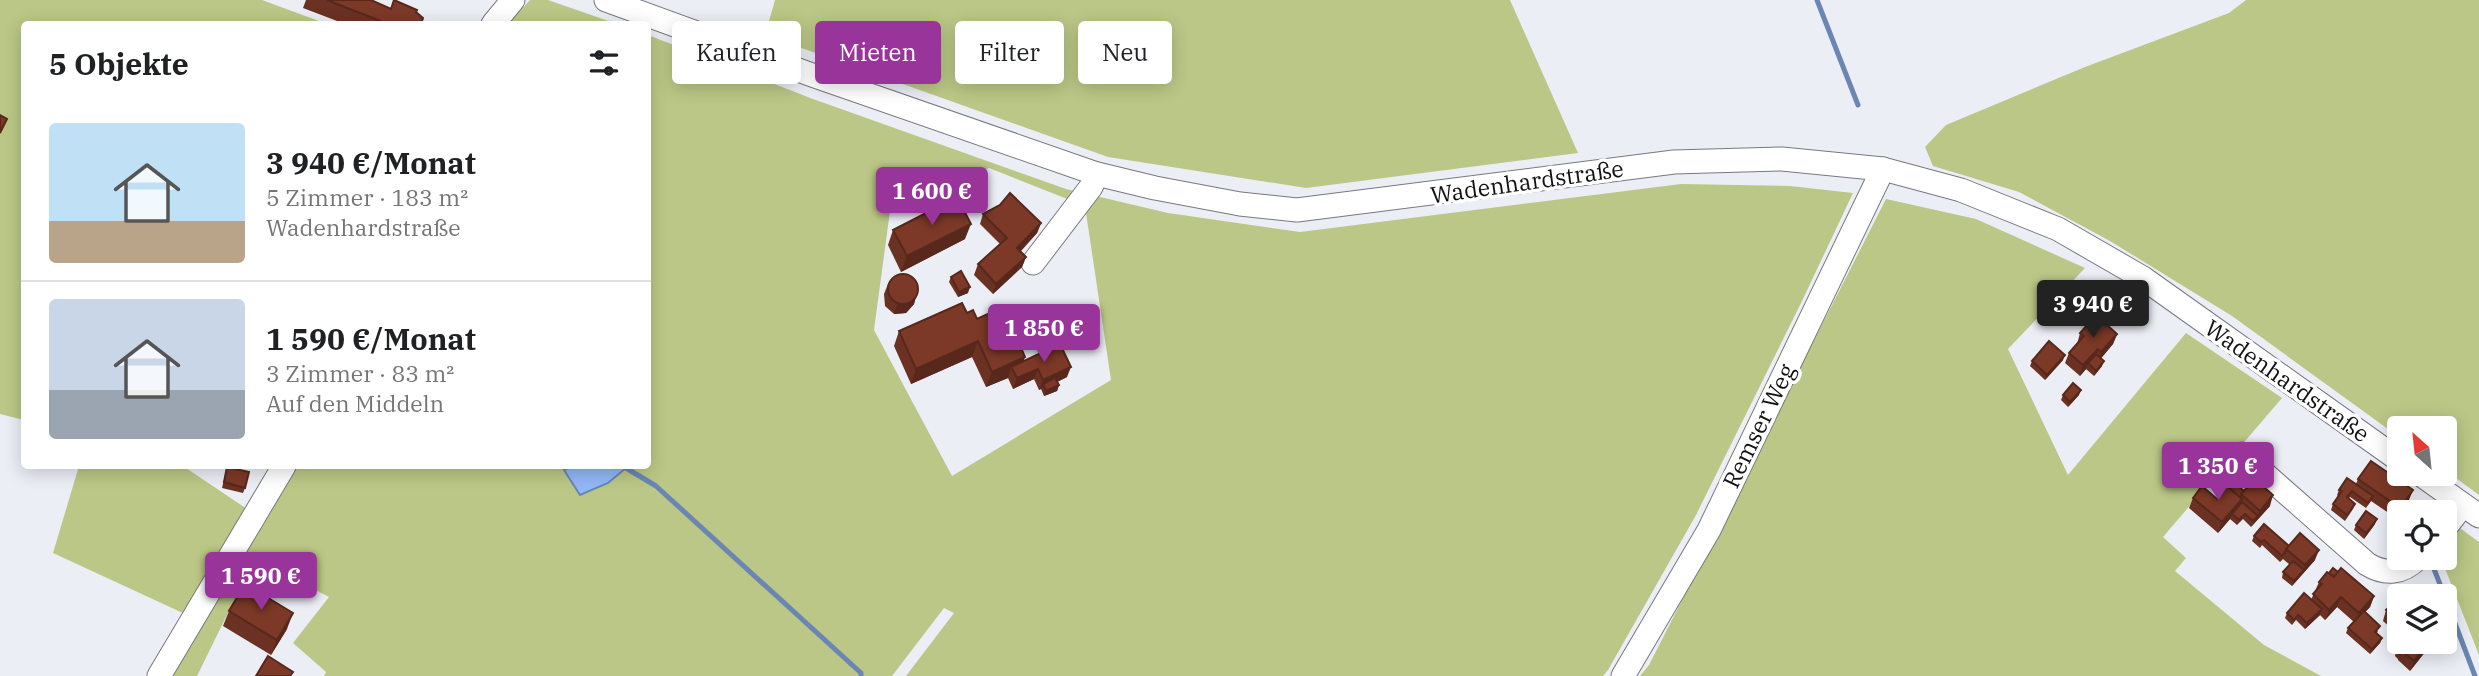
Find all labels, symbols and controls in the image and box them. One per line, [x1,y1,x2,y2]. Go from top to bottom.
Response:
chip: Kaufen [672,21,801,84]
chip: Mieten [815,21,941,84]
chip: Filter [955,21,1064,84]
chip: Neu [1078,21,1172,84]
text: 5 Objekte [49,44,189,83]
icon: filters [585,44,623,82]
text: 3 940 €/Monat [266,143,476,182]
icon: home [105,151,189,235]
street label: Wadenhardstraße [1428,153,1625,209]
pin: 1 600 € [867,168,997,227]
text: 1 600 € [892,175,972,205]
text: 5 Zimmer · 183 m² [266,182,468,212]
text: Wadenhardstraße [266,212,461,242]
pin: 3 940 € [2028,280,2158,340]
text: 3 940 € [2053,288,2133,318]
pin: 1 850 € [979,304,1109,364]
text: 1 850 € [1004,312,1084,342]
street label: Wadenhardstraße [2199,312,2376,448]
text: 1 590 €/Monat [266,319,476,358]
icon: home [105,327,189,411]
text: 3 Zimmer · 83 m² [266,358,454,388]
street label: Remser Weg [1715,358,1801,493]
text: Auf den Middeln [266,388,444,418]
north arrow [2387,416,2457,486]
map controls [2387,416,2457,654]
pin: 1 350 € [2153,442,2283,502]
text: 1 350 € [2178,450,2258,480]
button: locate [2387,500,2457,570]
pin: 1 590 € [196,552,326,612]
text: 1 590 € [221,560,301,590]
button: layers [2387,584,2457,654]

